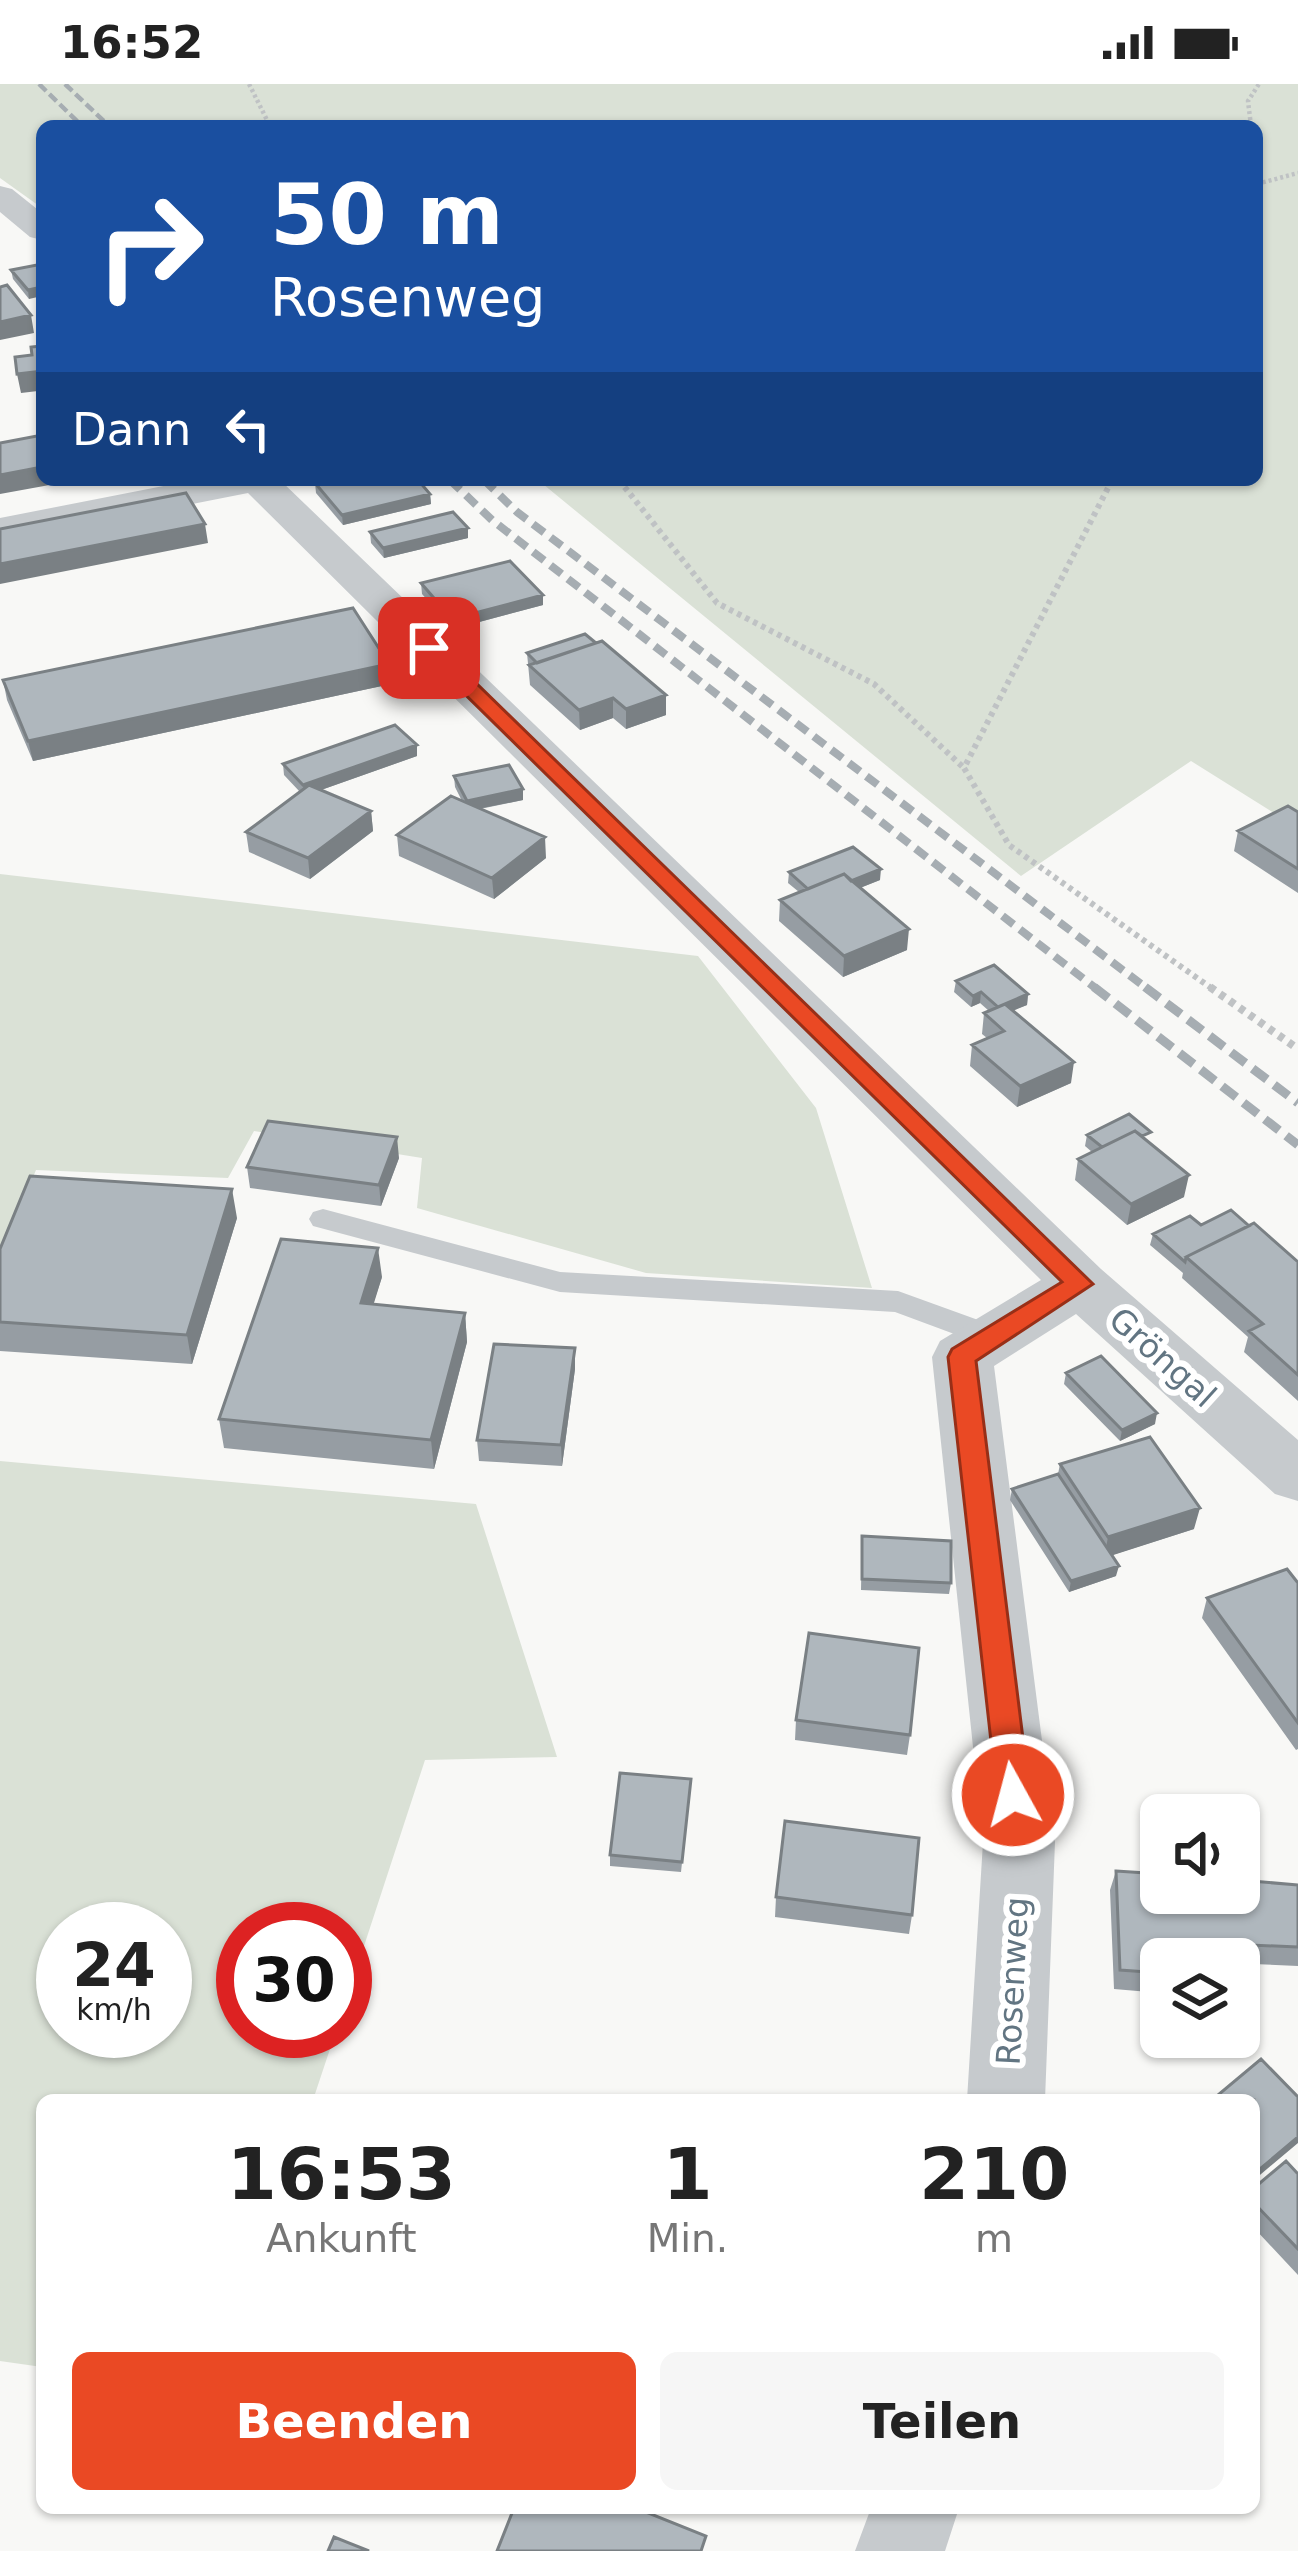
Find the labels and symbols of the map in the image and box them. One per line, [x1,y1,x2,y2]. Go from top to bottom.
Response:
pin [378,597,480,699]
street label: Gröngal [1101,1299,1224,1415]
position arrow [950,1732,1076,1858]
street label: Rosenweg [989,1896,1036,2066]
speed limit sign: 30 [216,1902,372,2058]

